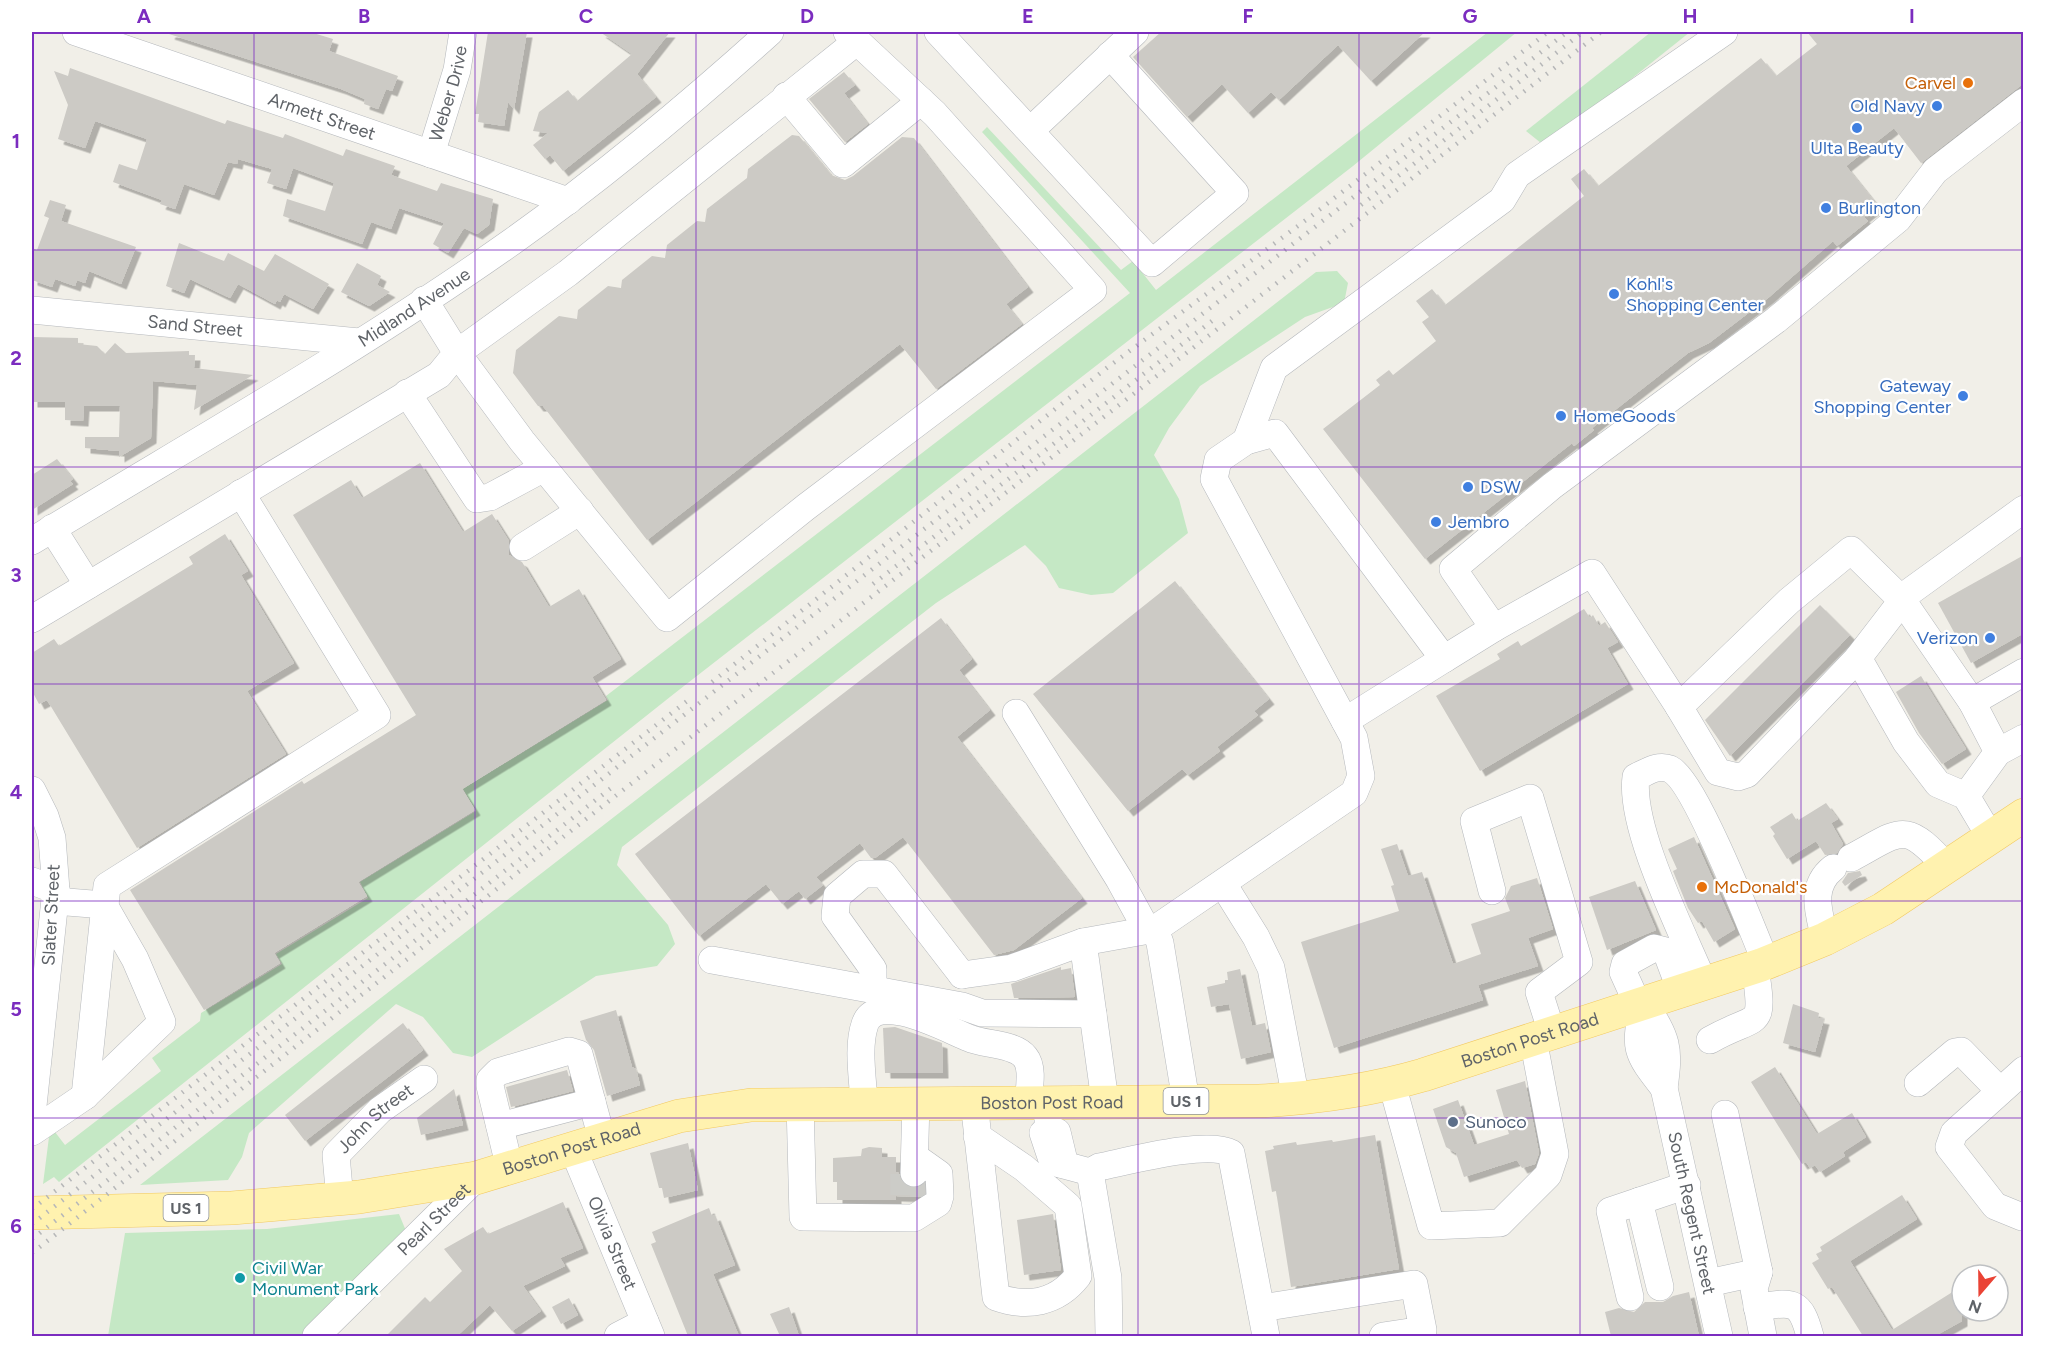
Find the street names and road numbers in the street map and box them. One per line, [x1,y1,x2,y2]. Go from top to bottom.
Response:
street label: Weber Drive [424,44,472,144]
street label: Armett Street [265,88,379,145]
street label: Midland Avenue [354,263,475,352]
street label: Sand Street [147,310,244,342]
street label: Slater Street [37,863,65,966]
street label: Boston Post Road [1458,1008,1601,1073]
street label: John Street [333,1079,418,1158]
road number: US 1 [1164,1088,1208,1114]
street label: Boston Post Road [980,1091,1124,1114]
street label: Boston Post Road [500,1117,643,1180]
street label: South Regent Street [1663,1129,1720,1297]
street label: Pearl Street [393,1178,475,1260]
street label: Olivia Street [583,1193,642,1294]
road number: US 1 [164,1195,208,1221]

